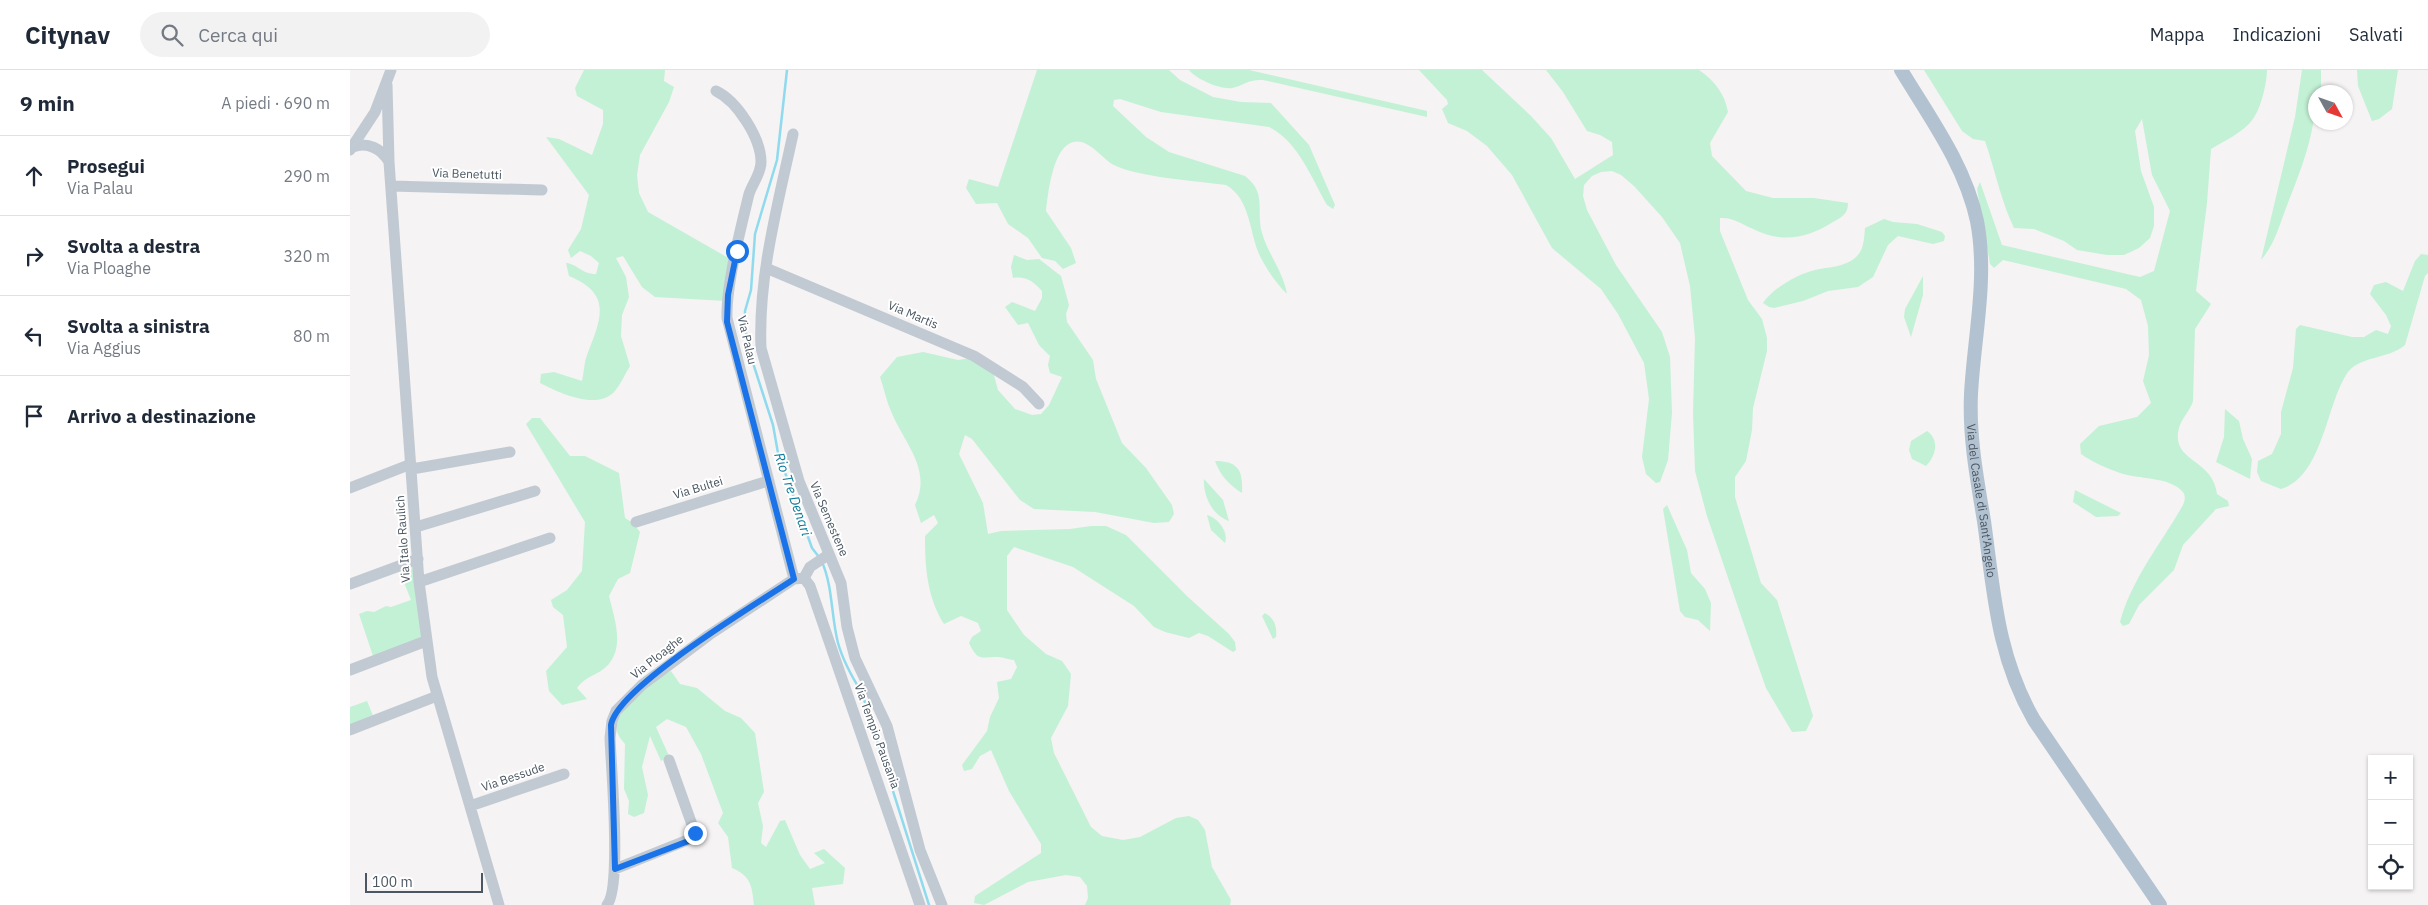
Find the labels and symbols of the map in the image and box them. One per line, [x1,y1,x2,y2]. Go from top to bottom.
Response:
north arrow [2308,85,2353,130]
street label: Via Benetutti [432,165,502,182]
route start [726,240,749,263]
street label: Via Martis [886,297,941,332]
street label: Via Palau [735,314,760,366]
street label: Via del Casale di Sant'Angelo [1964,423,1999,579]
water label: Rio Tre Denari [770,450,816,538]
street label: Via Bultei [671,473,725,502]
street label: Via Semestene [807,479,852,559]
street label: Via Italo Raulich [392,495,413,583]
street label: Via Ploaghe [627,631,686,682]
street label: Via Tempio Pausania [851,681,904,791]
street label: Via Bessude [479,759,547,794]
route end [684,822,707,845]
scale bar [365,870,482,893]

